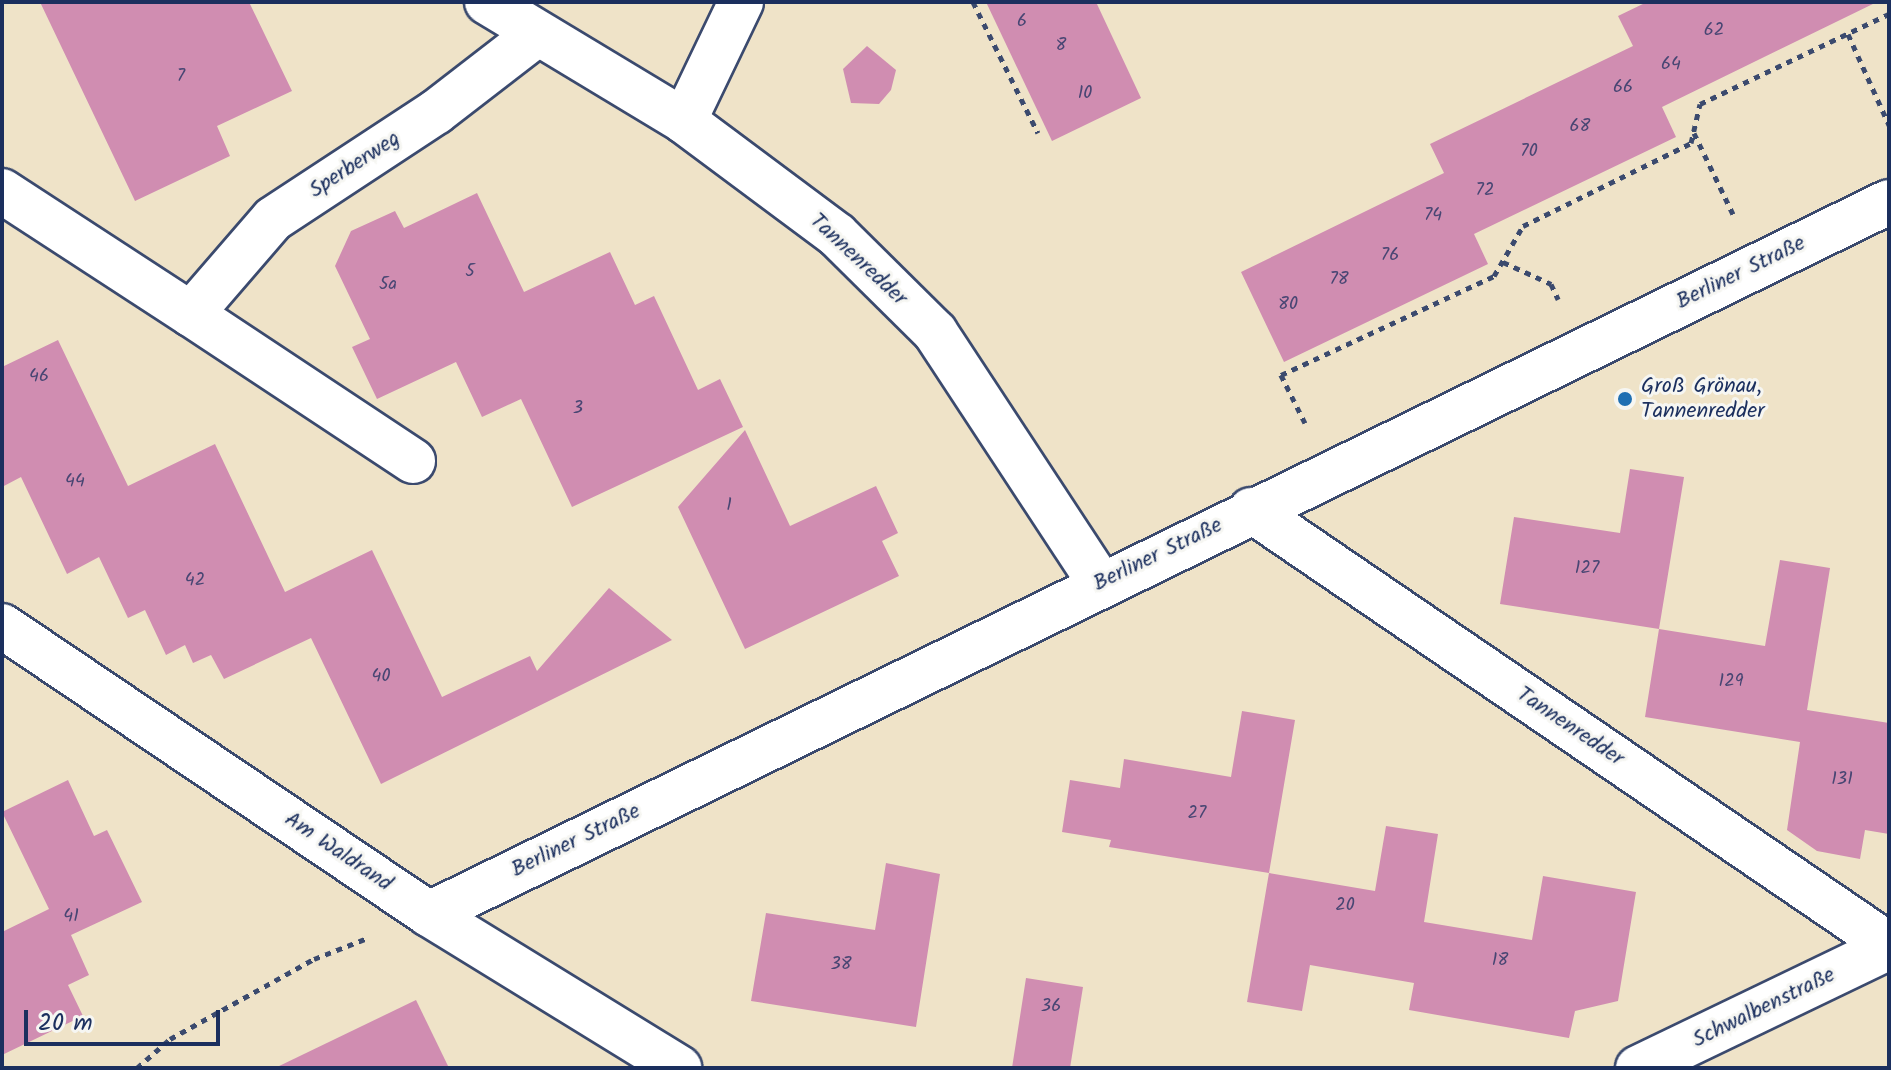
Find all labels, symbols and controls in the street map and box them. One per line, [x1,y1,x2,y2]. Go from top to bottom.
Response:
house number: 6 [1017,11,1027,33]
house number: 62 [1704,20,1724,42]
house number: 8 [1056,35,1066,57]
house number: 64 [1661,54,1681,76]
house number: 7 [177,66,185,88]
house number: 66 [1613,77,1633,99]
house number: 10 [1078,83,1092,105]
house number: 68 [1570,116,1590,138]
street label: Sperberweg [305,126,405,204]
house number: 70 [1520,141,1538,163]
house number: 72 [1476,180,1494,202]
house number: 74 [1424,205,1442,227]
street label: Tannenredder [804,208,912,312]
street label: Berliner Straße [1672,230,1810,316]
house number: 76 [1381,245,1399,267]
house number: 5 [465,261,475,283]
house number: 78 [1329,269,1349,291]
house number: 5a [379,274,397,296]
house number: 80 [1278,294,1298,316]
house number: 46 [29,366,49,388]
place label: Groß Grönau, Tannenredder [1641,373,1764,424]
marker: Groß Grönau, Tannenredder [1616,390,1634,408]
house number: 3 [573,398,583,420]
house number: 44 [65,471,85,493]
house number: 1 [726,495,732,517]
street label: Berliner Straße [1089,512,1227,598]
house number: 127 [1575,558,1599,580]
house number: 42 [185,570,205,592]
house number: 40 [372,666,390,688]
house number: 129 [1719,671,1743,693]
street label: Tannenredder [1511,682,1629,772]
house number: 131 [1831,769,1853,791]
street label: Berliner Straße [507,798,645,884]
house number: 27 [1188,803,1206,825]
street label: Am Waldrand [279,806,397,898]
house number: 20 [1335,895,1355,917]
house number: 41 [63,906,79,928]
house number: 18 [1492,950,1508,972]
house number: 38 [830,954,852,976]
street label: Schwalbenstraße [1688,962,1840,1054]
scale bar [28,994,224,1044]
house number: 36 [1041,996,1061,1018]
text: 20 m [38,1004,93,1043]

